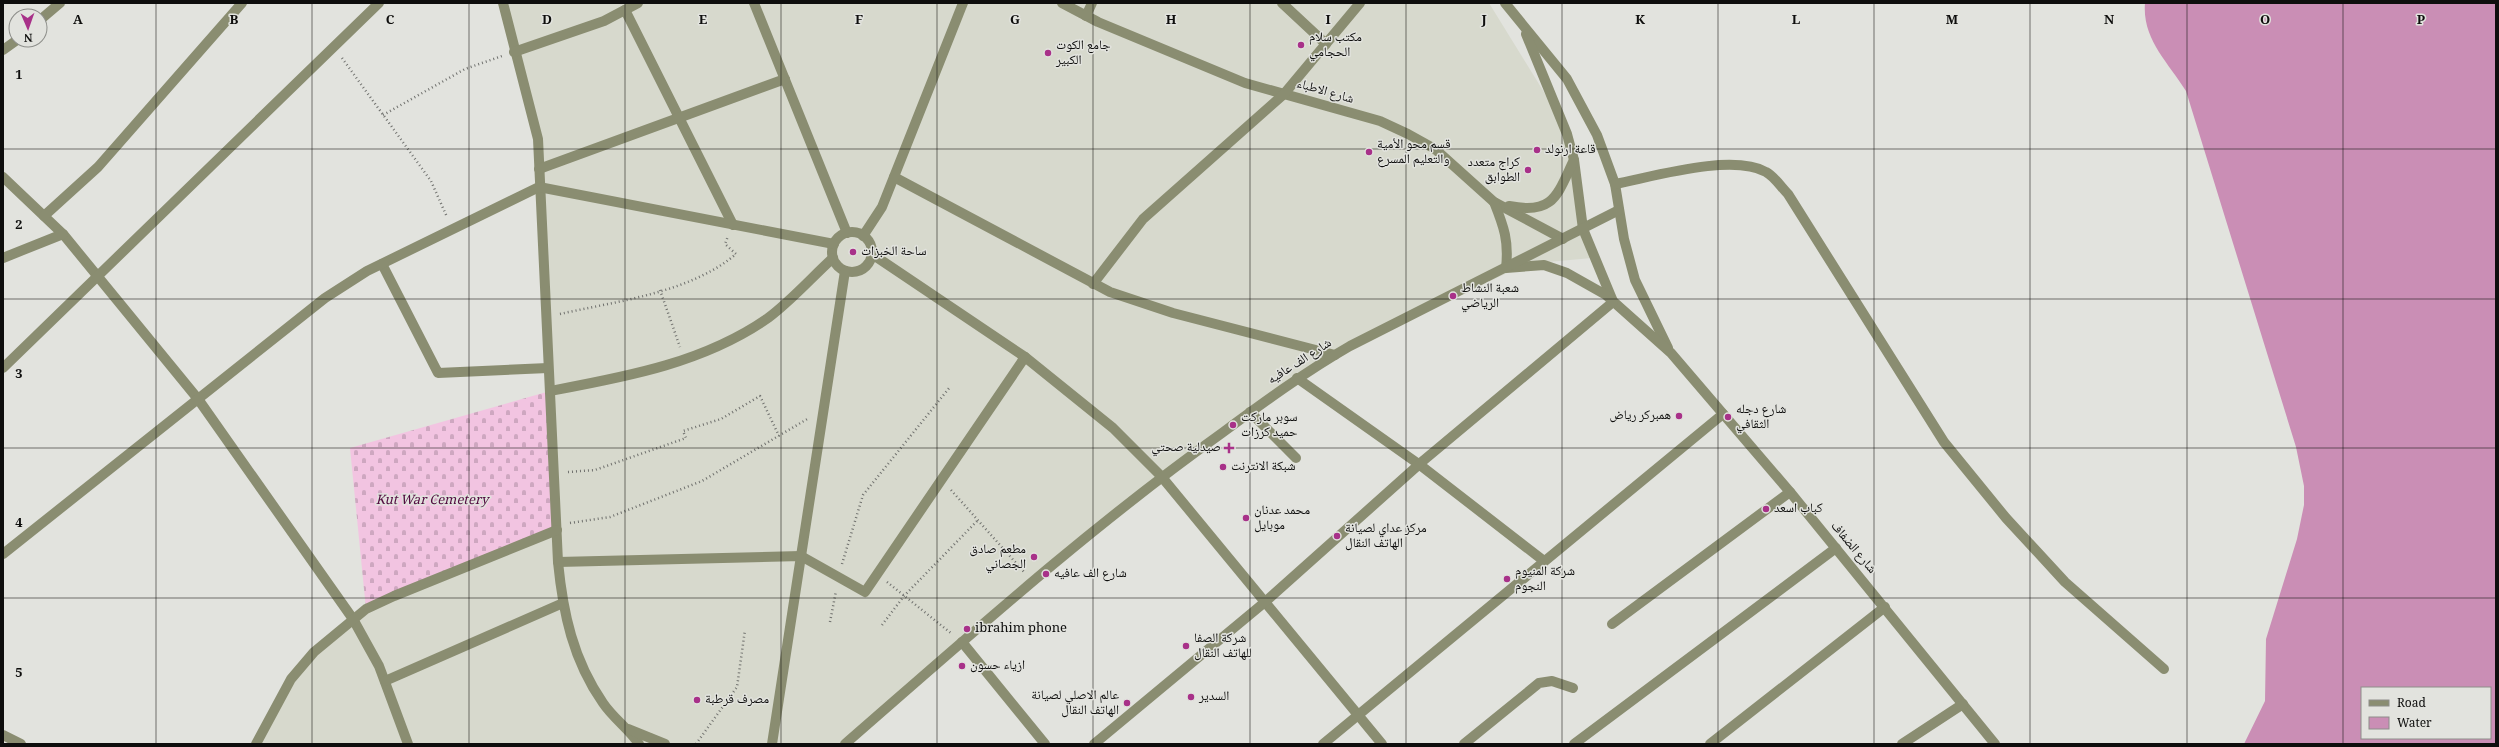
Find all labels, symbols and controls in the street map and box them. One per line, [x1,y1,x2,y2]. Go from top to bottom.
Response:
north arrow [8,8,48,48]
text: A [73,10,83,32]
text: B [230,10,239,32]
text: C [386,10,395,32]
text: D [542,10,552,32]
text: E [699,10,708,32]
text: F [855,10,863,32]
text: G [1010,10,1020,32]
text: H [1166,10,1177,32]
text: I [1325,10,1331,32]
text: J [1480,10,1487,32]
text: K [1635,10,1645,32]
text: L [1792,10,1801,32]
text: M [1946,10,1959,32]
text: N [2104,10,2115,32]
text: O [2260,10,2270,32]
text: P [2417,10,2426,32]
text: N [23,27,33,46]
place label: مكتب سلام الحجامي [1309,27,1362,64]
place label: جامع الكوت الكبير [1055,35,1111,72]
marker: مكتب سلام الحجامي [1296,40,1306,50]
marker: جامع الكوت الكبير [1043,48,1053,58]
text: 1 [15,65,23,87]
street label: شارع الاطباء [1294,73,1356,111]
place label: قسم محو الأمية والتعليم المسرع [1377,134,1451,171]
place label: قاعة ارنولد [1545,139,1596,161]
marker: قاعة ارنولد [1532,145,1542,155]
marker: قسم محو الأمية والتعليم المسرع [1364,147,1374,157]
place label: كراج متعدد الطوابق [1468,152,1521,189]
marker: كراج متعدد الطوابق [1523,165,1533,175]
text: 2 [15,215,23,237]
place label: ساحة الخبزات [861,241,927,263]
marker: ساحة الخبزات [848,247,858,257]
place label: شعبة النشاط الرياضي [1461,278,1519,315]
marker: شعبة النشاط الرياضي [1448,291,1458,301]
street label: شارع الف عافيه [1263,333,1337,391]
text: 3 [15,364,23,386]
place label: شارع دجله الثقافي [1736,399,1786,436]
place label: همبركر رياض [1609,405,1671,427]
place label: سوبر ماركت حميد كرزات [1241,407,1298,444]
marker: همبركر رياض [1674,411,1684,421]
marker: شارع دجله الثقافي [1723,412,1733,422]
marker: سوبر ماركت حميد كرزات [1228,420,1238,430]
place label: صيدلية صحتي [1151,437,1221,459]
marker: صيدلية صحتي [1224,443,1234,453]
place label: شبكة الانترنت [1231,456,1296,478]
marker: شبكة الانترنت [1218,462,1228,472]
park label: Kut War Cemetery [376,490,491,512]
place label: كباب اسعد [1774,498,1823,520]
place label: محمد عدنان موبايل [1254,500,1310,537]
marker: كباب اسعد [1761,504,1771,514]
text: 4 [15,513,23,535]
marker: محمد عدنان موبايل [1241,513,1251,523]
street label: شارع الضفاف [1824,517,1882,579]
place label: مركز عداي لصيانة الهاتف النقال [1345,518,1427,555]
marker: مركز عداي لصيانة الهاتف النقال [1332,531,1342,541]
place label: مطعم صادق الجصاني [969,539,1026,576]
marker: مطعم صادق الجصاني [1029,552,1039,562]
place label: شركة المنيوم النجوم [1515,561,1575,598]
place label: شارع الف عافيه [1054,563,1127,585]
marker: شارع الف عافيه [1041,569,1051,579]
marker: شركة المنيوم النجوم [1502,574,1512,584]
place label: ibrahim phone [975,618,1067,640]
marker: ibrahim phone [962,624,972,634]
place label: شركة الصفا للهاتف النقال [1194,628,1252,665]
marker: شركة الصفا للهاتف النقال [1181,641,1191,651]
place label: ازياء حسون [970,655,1025,677]
marker: ازياء حسون [957,661,967,671]
text: 5 [15,663,23,685]
place label: عالم الاصلي لصيانة الهاتف النقال [1031,685,1119,722]
place label: السدير [1198,686,1229,708]
legend [2361,687,2491,739]
place label: مصرف قرطبة [705,689,769,711]
marker: السدير [1186,692,1196,702]
text: Road [2397,694,2427,715]
marker: مصرف قرطبة [692,695,702,705]
marker: عالم الاصلي لصيانة الهاتف النقال [1122,698,1132,708]
text: Water [2397,714,2432,735]

